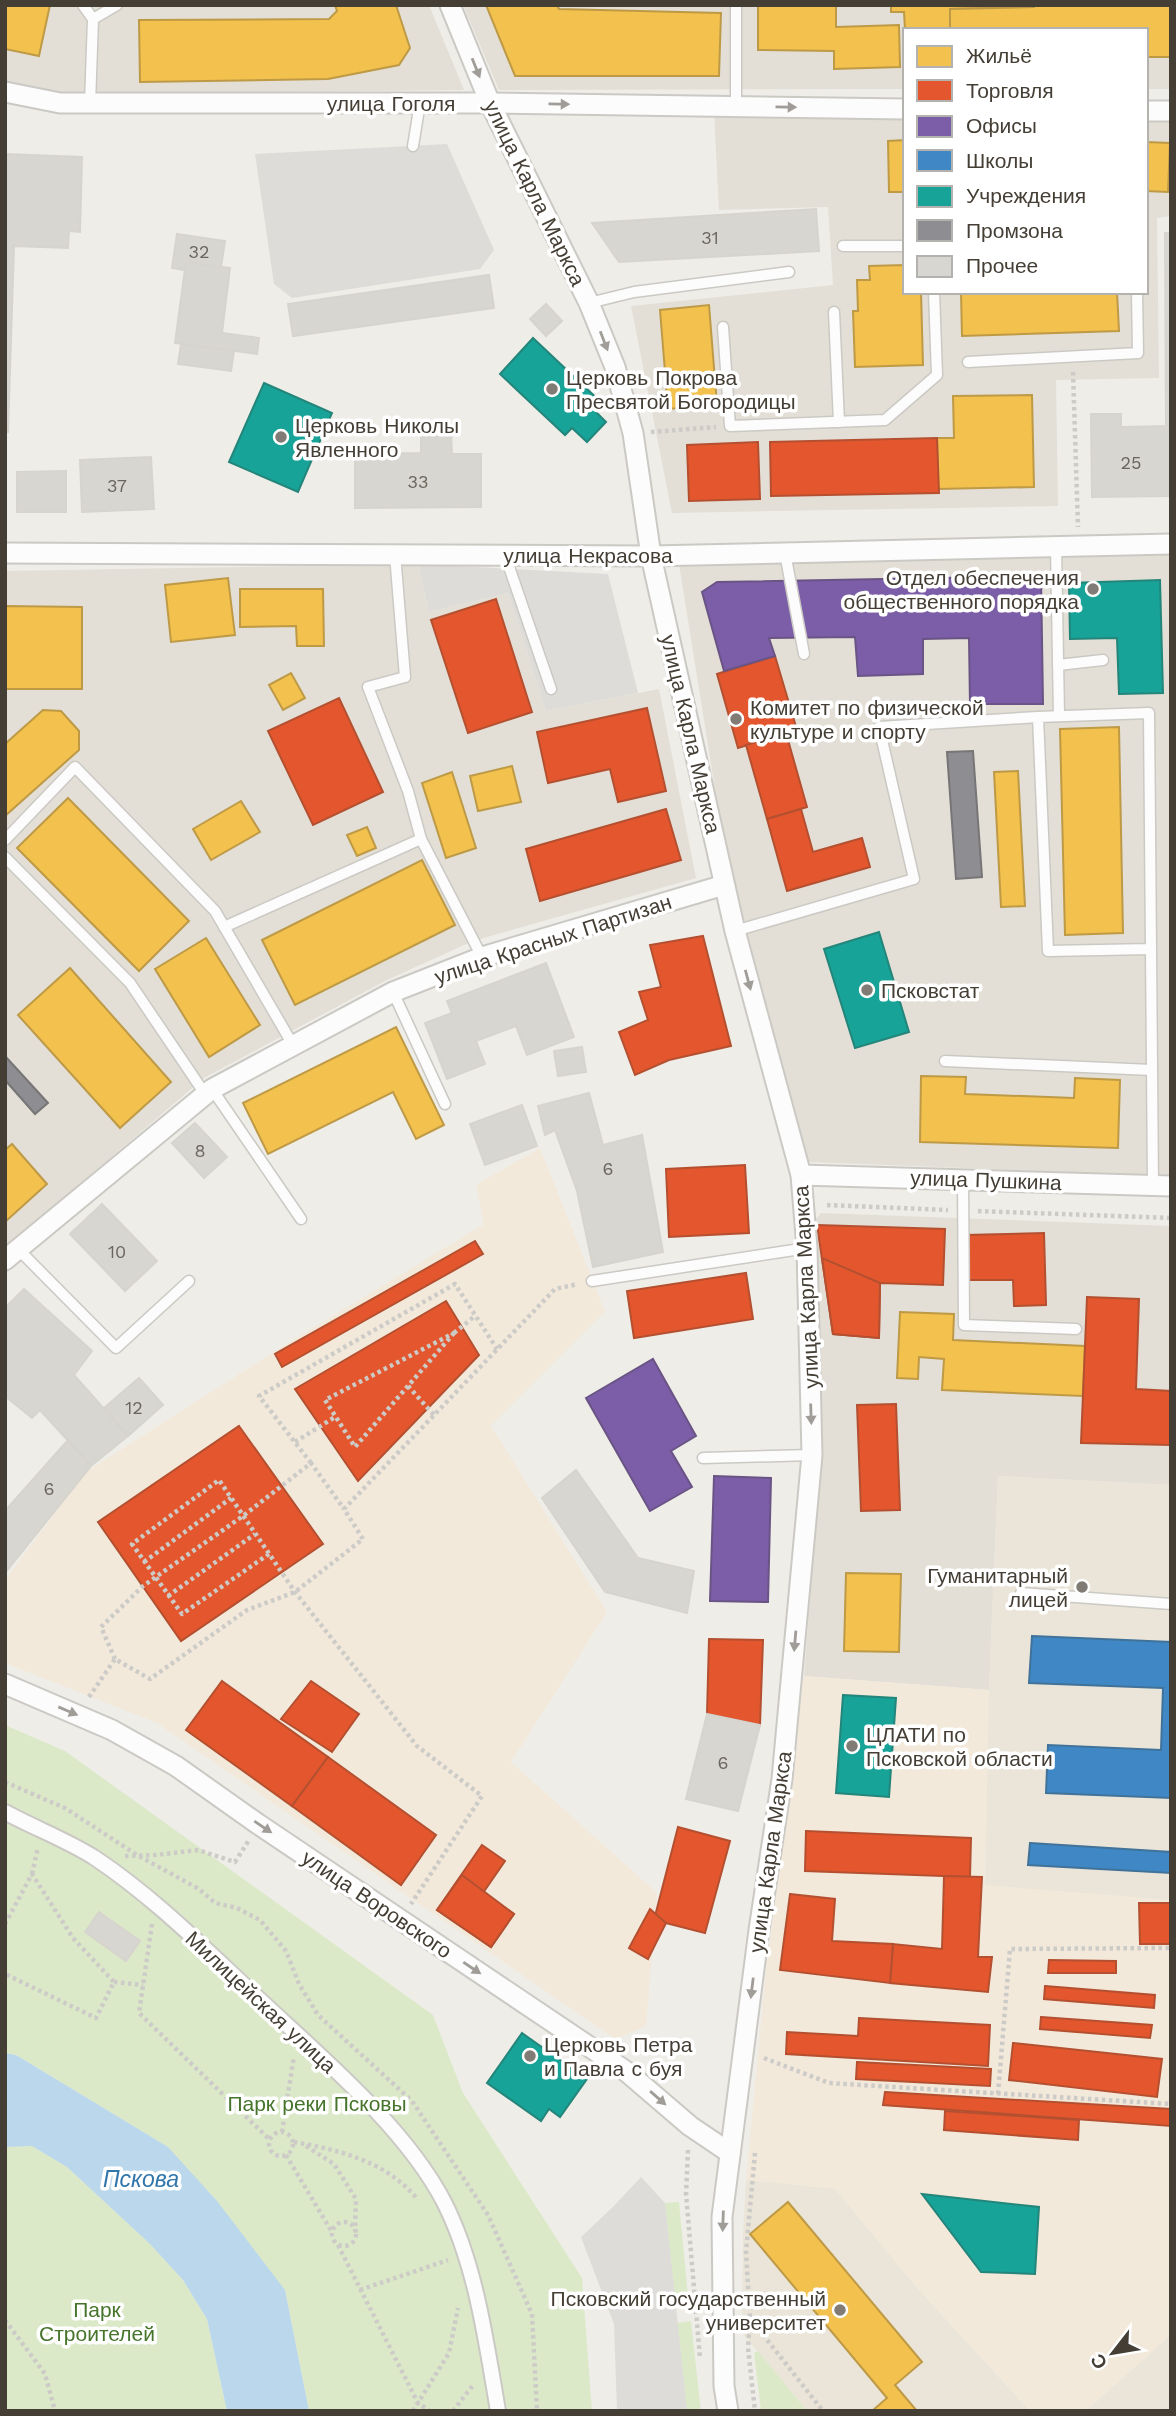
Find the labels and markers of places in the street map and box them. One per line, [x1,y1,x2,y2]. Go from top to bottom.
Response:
place label: Церковь Покрова Пресвятой Богородицы [566,365,796,414]
marker: Церковь Покрова Пресвятой Богородицы [544,381,560,397]
place label: Церковь Николы Явленного [295,413,459,462]
marker: Церковь Николы Явленного [273,429,289,445]
place label: Отдел обеспечения общественного порядка [843,565,1079,614]
marker: Отдел обеспечения общественного порядка [1085,581,1101,597]
place label: Комитет по физической культуре и спорту [750,695,984,744]
marker: Комитет по физической культуре и спорту [728,711,744,727]
place label: Псковстат [881,978,980,1003]
marker: Псковстат [859,982,875,998]
place label: Гуманитарный лицей [927,1563,1068,1612]
marker: Гуманитарный лицей [1074,1579,1090,1595]
place label: ЦЛАТИ по Псковской области [866,1722,1053,1771]
marker: ЦЛАТИ по Псковской области [844,1738,860,1754]
place label: Церковь Петра и Павла с буя [544,2032,693,2081]
marker: Церковь Петра и Павла с буя [522,2048,538,2064]
place label: Псковский государственный университет [551,2286,826,2335]
marker: Псковский государственный университет [832,2302,848,2318]

